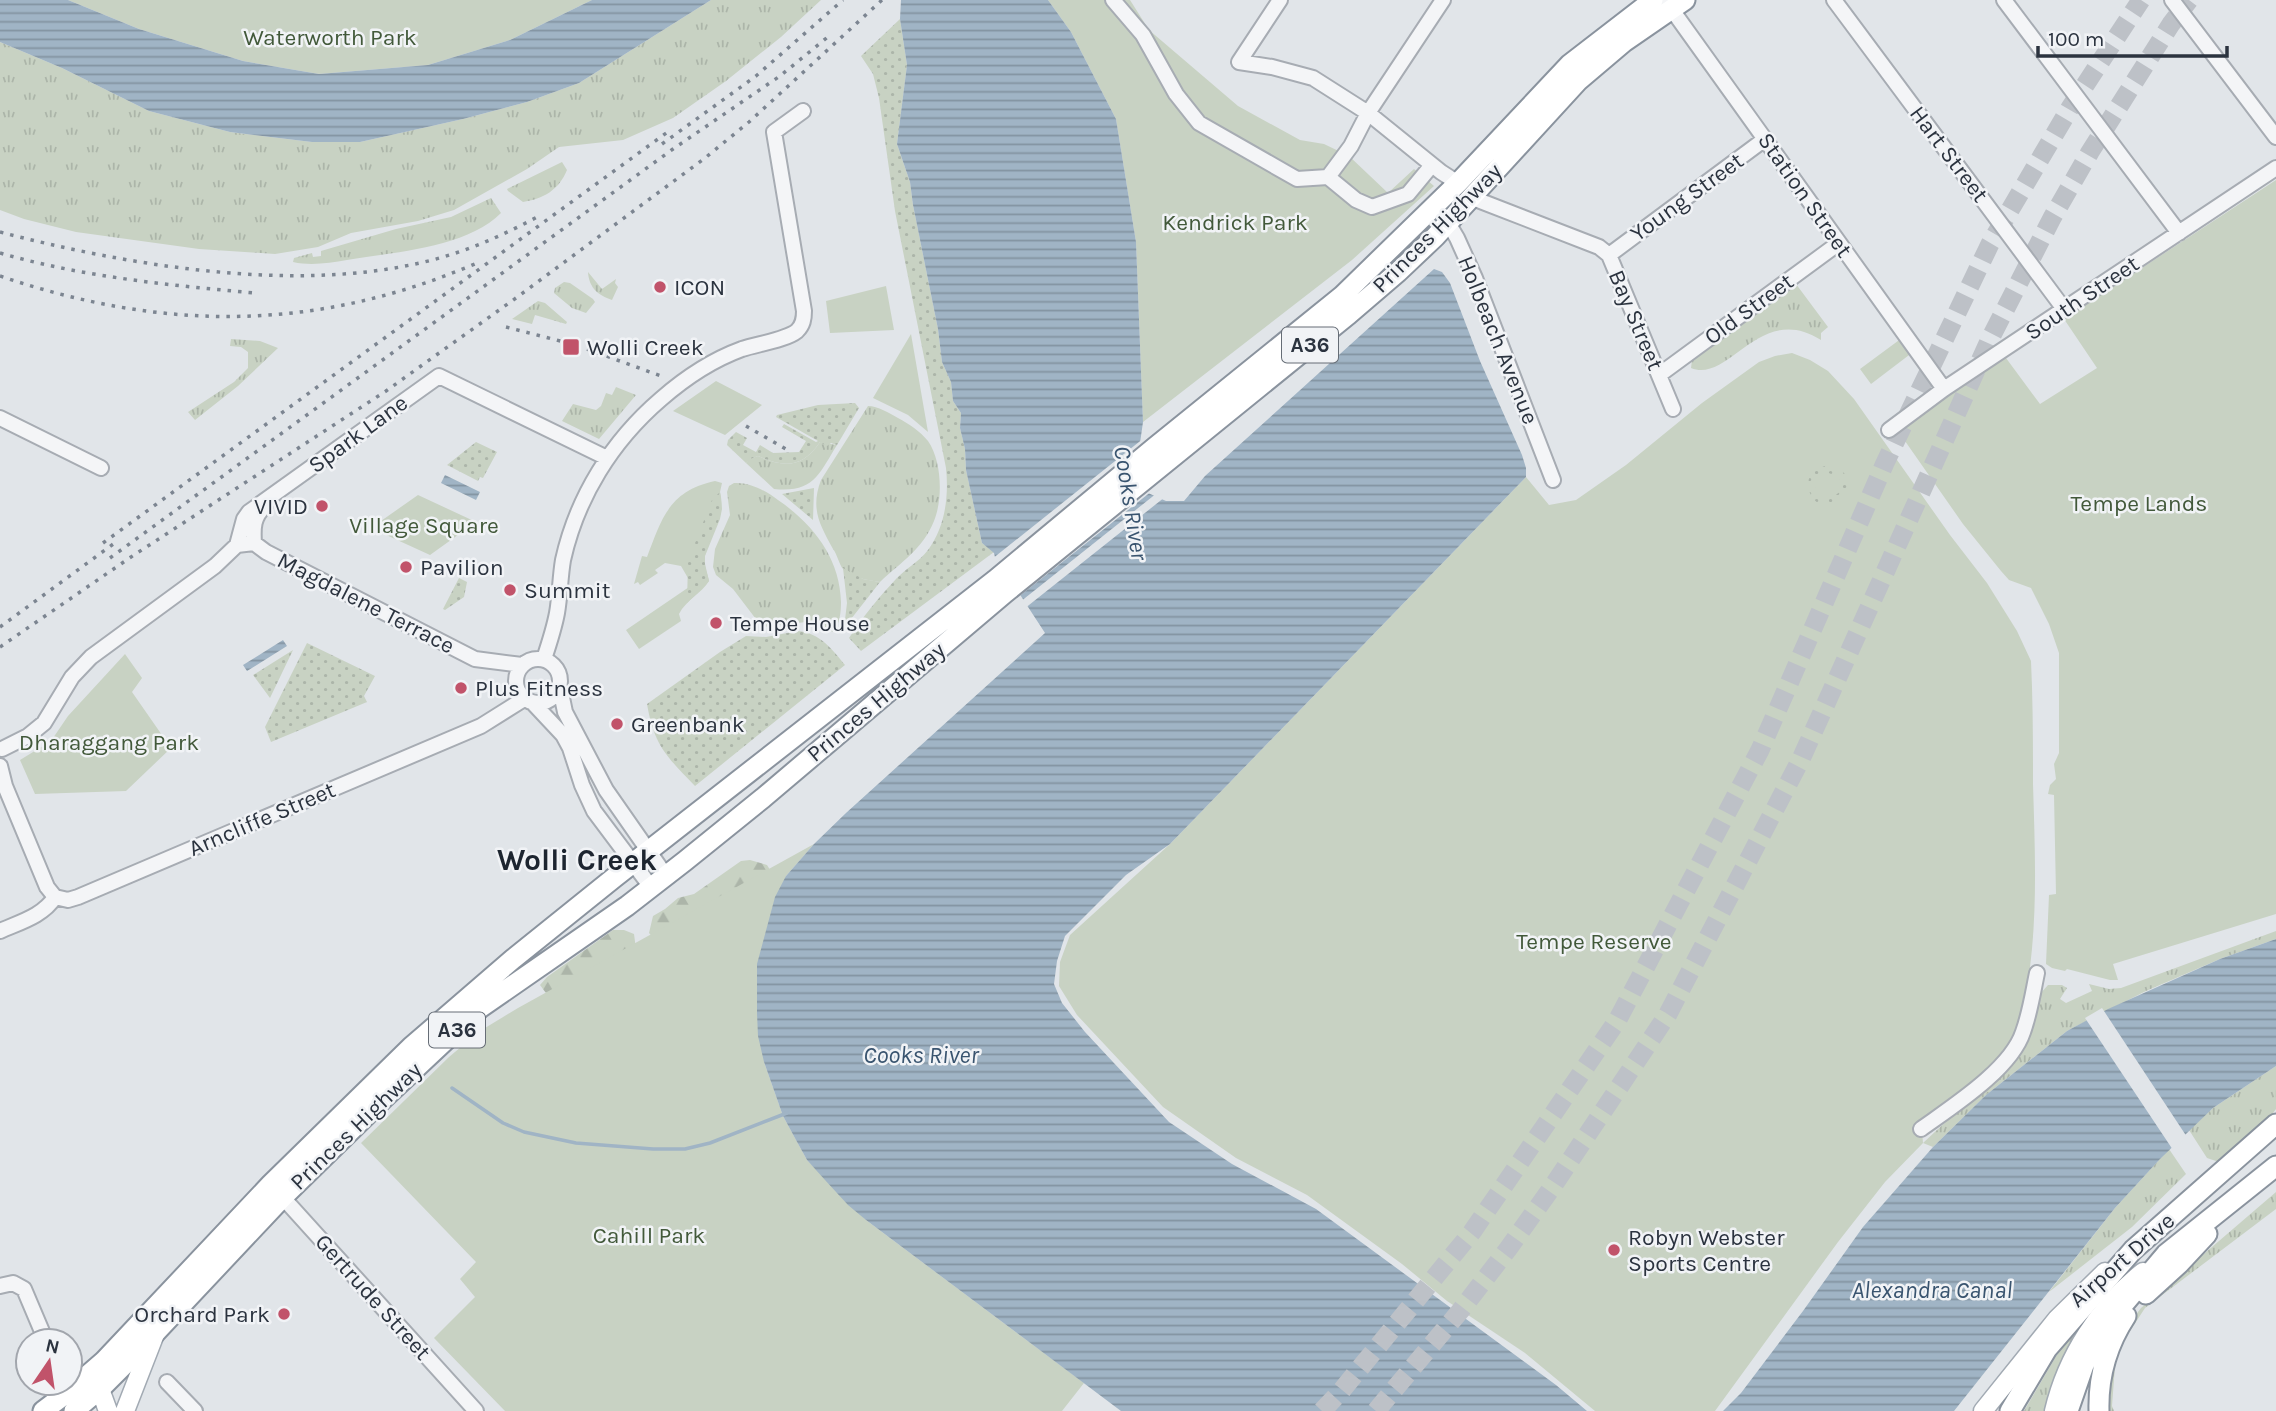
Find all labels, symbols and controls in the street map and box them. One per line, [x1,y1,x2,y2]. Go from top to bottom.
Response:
scale bar [2038,14,2227,58]
park label: Waterworth Park [243,24,417,51]
text: 100 m [2048,27,2105,51]
street label: Hart Street [1904,101,1994,208]
street label: Station Street [1752,128,1858,263]
street label: Young Street [1625,147,1749,247]
street label: Princes Highway [1367,157,1508,298]
park label: Kendrick Park [1162,209,1308,236]
street label: South Street [2020,250,2144,346]
street label: Holbeach Avenue [1452,252,1544,428]
street label: Bay Street [1603,266,1669,375]
street label: Old Street [1699,267,1799,350]
place label: ICON [674,274,725,301]
marker: ICON [652,279,668,295]
road number: A36 [1282,328,1338,362]
place label: Wolli Creek [587,334,704,361]
marker: Wolli Creek [561,337,581,357]
street label: Spark Lane [303,389,413,479]
water label: Cooks River [1108,444,1154,563]
park label: Tempe Lands [2071,490,2207,517]
place label: VIVID [254,493,308,520]
marker: VIVID [314,498,330,514]
park label: Village Square [349,512,499,539]
street label: Magdalene Terrace [273,547,459,659]
place label: Pavilion [420,554,504,581]
marker: Pavilion [398,559,414,575]
place label: Summit [524,577,611,604]
marker: Summit [502,582,518,598]
place label: Tempe House [730,610,870,637]
marker: Tempe House [708,615,724,631]
street label: Princes Highway [801,636,951,768]
place label: Plus Fitness [475,675,603,702]
marker: Plus Fitness [453,680,469,696]
place label: Greenbank [631,711,745,738]
marker: Greenbank [609,716,625,732]
park label: Dharaggang Park [19,729,199,756]
street label: Arncliffe Street [185,776,340,862]
district label: Wolli Creek [497,842,657,878]
park label: Tempe Reserve [1516,928,1672,955]
road number: A36 [429,1012,485,1048]
water label: Cooks River [863,1041,979,1069]
street label: Princes Highway [285,1056,427,1196]
street label: Airport Drive [2064,1207,2180,1313]
park label: Cahill Park [593,1222,705,1249]
place label: Robyn Webster Sports Centre [1628,1224,1785,1277]
street label: Gertrude Street [309,1229,437,1366]
marker: Robyn Webster Sports Centre [1606,1242,1622,1258]
water label: Alexandra Canal [1852,1276,2012,1304]
place label: Orchard Park [134,1301,270,1328]
marker: Orchard Park [276,1306,292,1322]
north arrow [14,1327,84,1397]
text: N [43,1334,62,1359]

